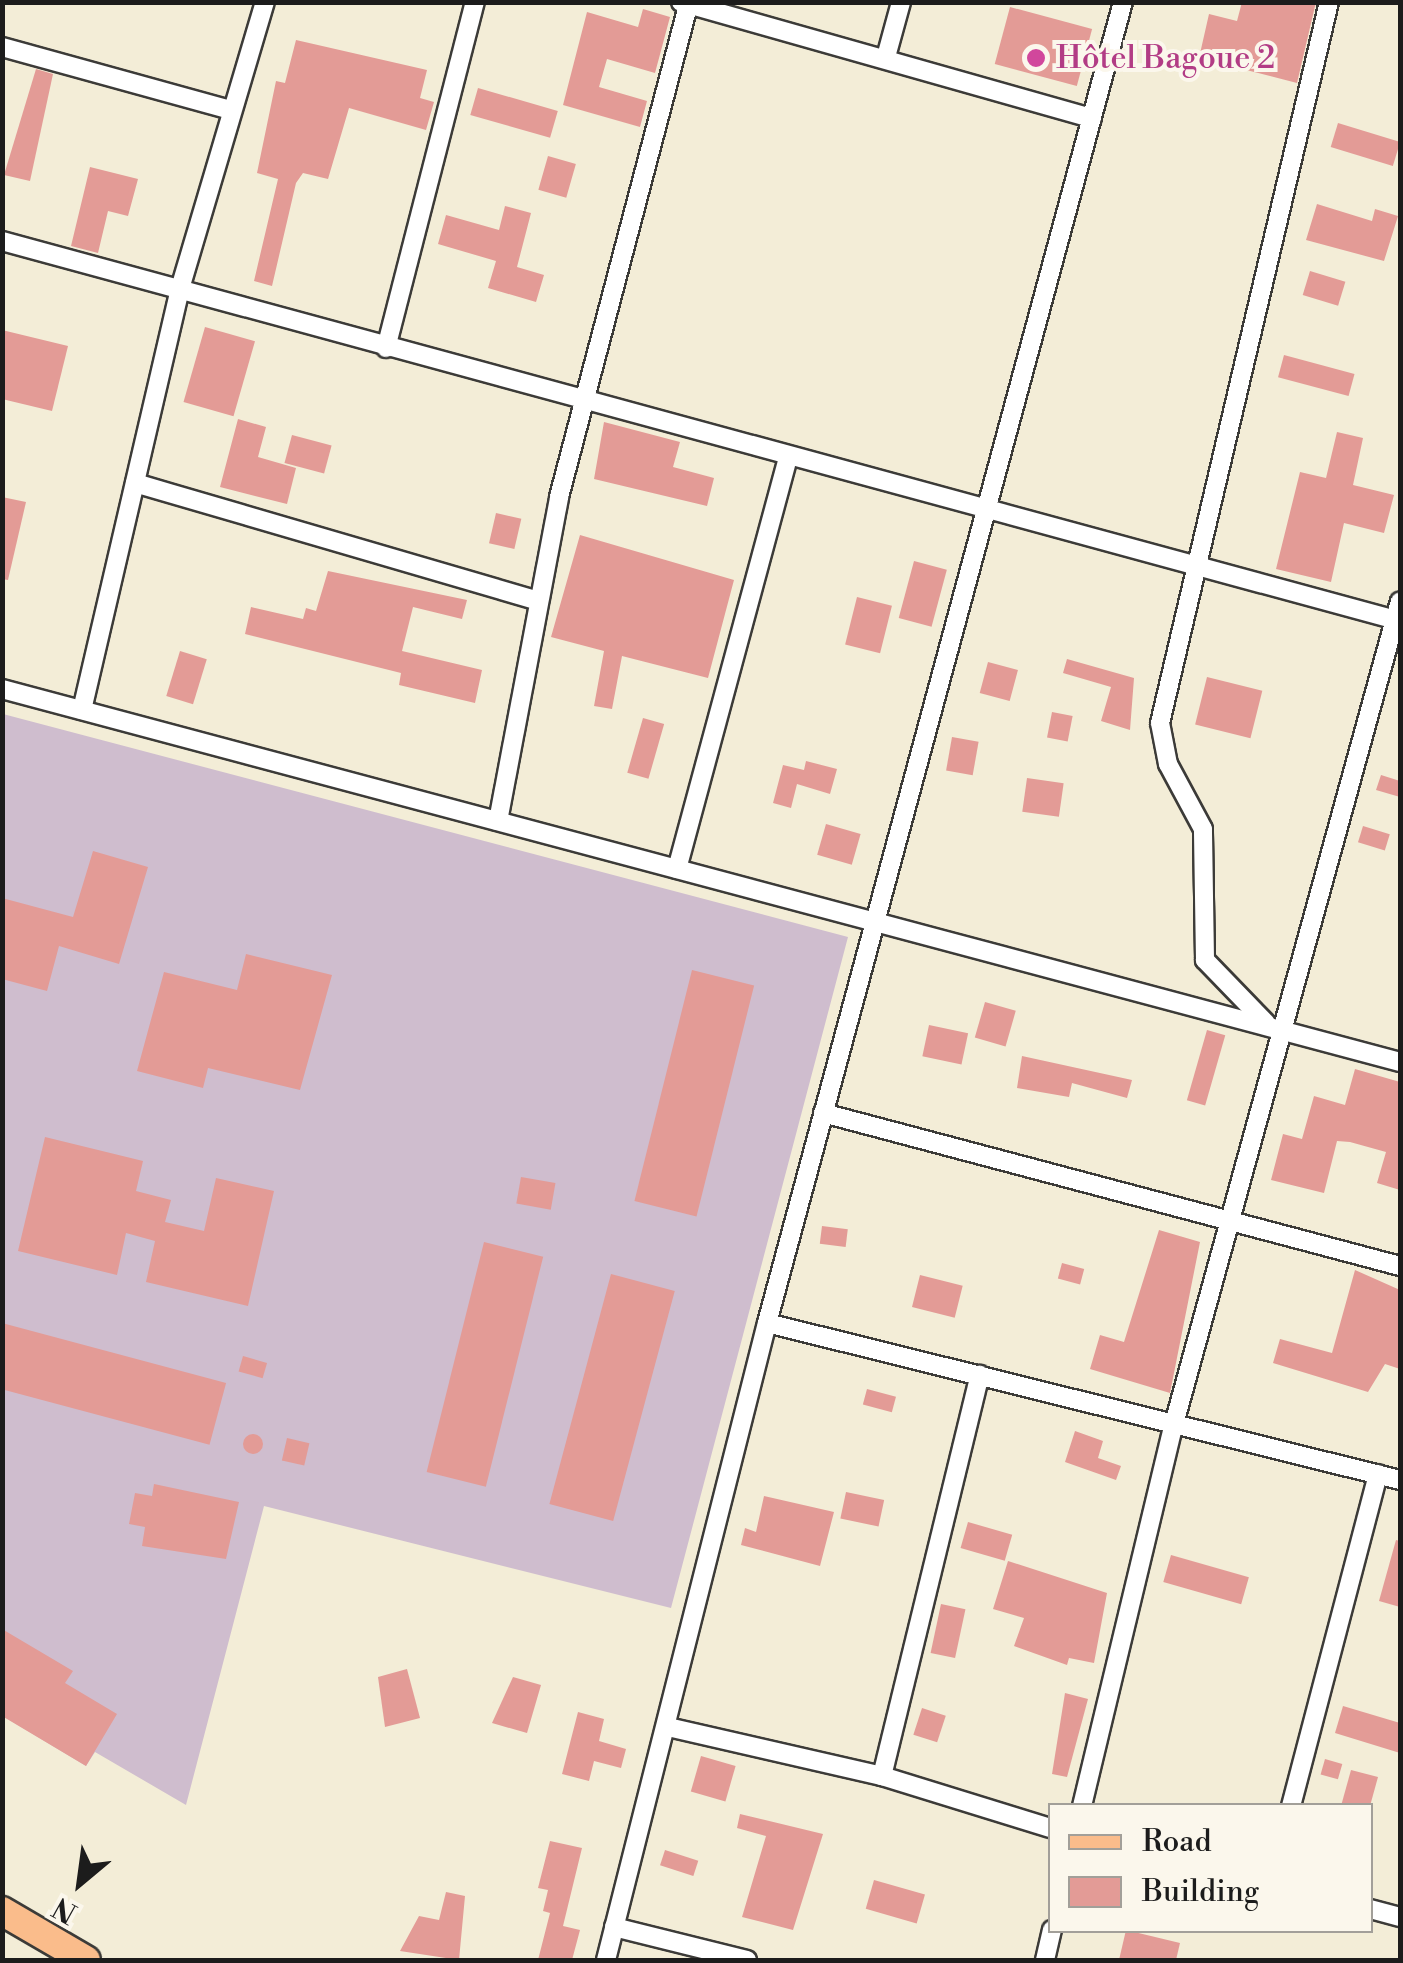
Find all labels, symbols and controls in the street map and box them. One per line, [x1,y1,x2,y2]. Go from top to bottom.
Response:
place label: Hôtel Bagoue 2 [1056,39,1275,77]
marker: Hôtel Bagoue 2 [1025,47,1047,69]
legend [1048,1803,1373,1933]
text: Road [1142,1823,1212,1861]
north arrow [30,1833,130,1933]
text: Building [1142,1873,1259,1911]
text: N [47,1889,83,1930]

